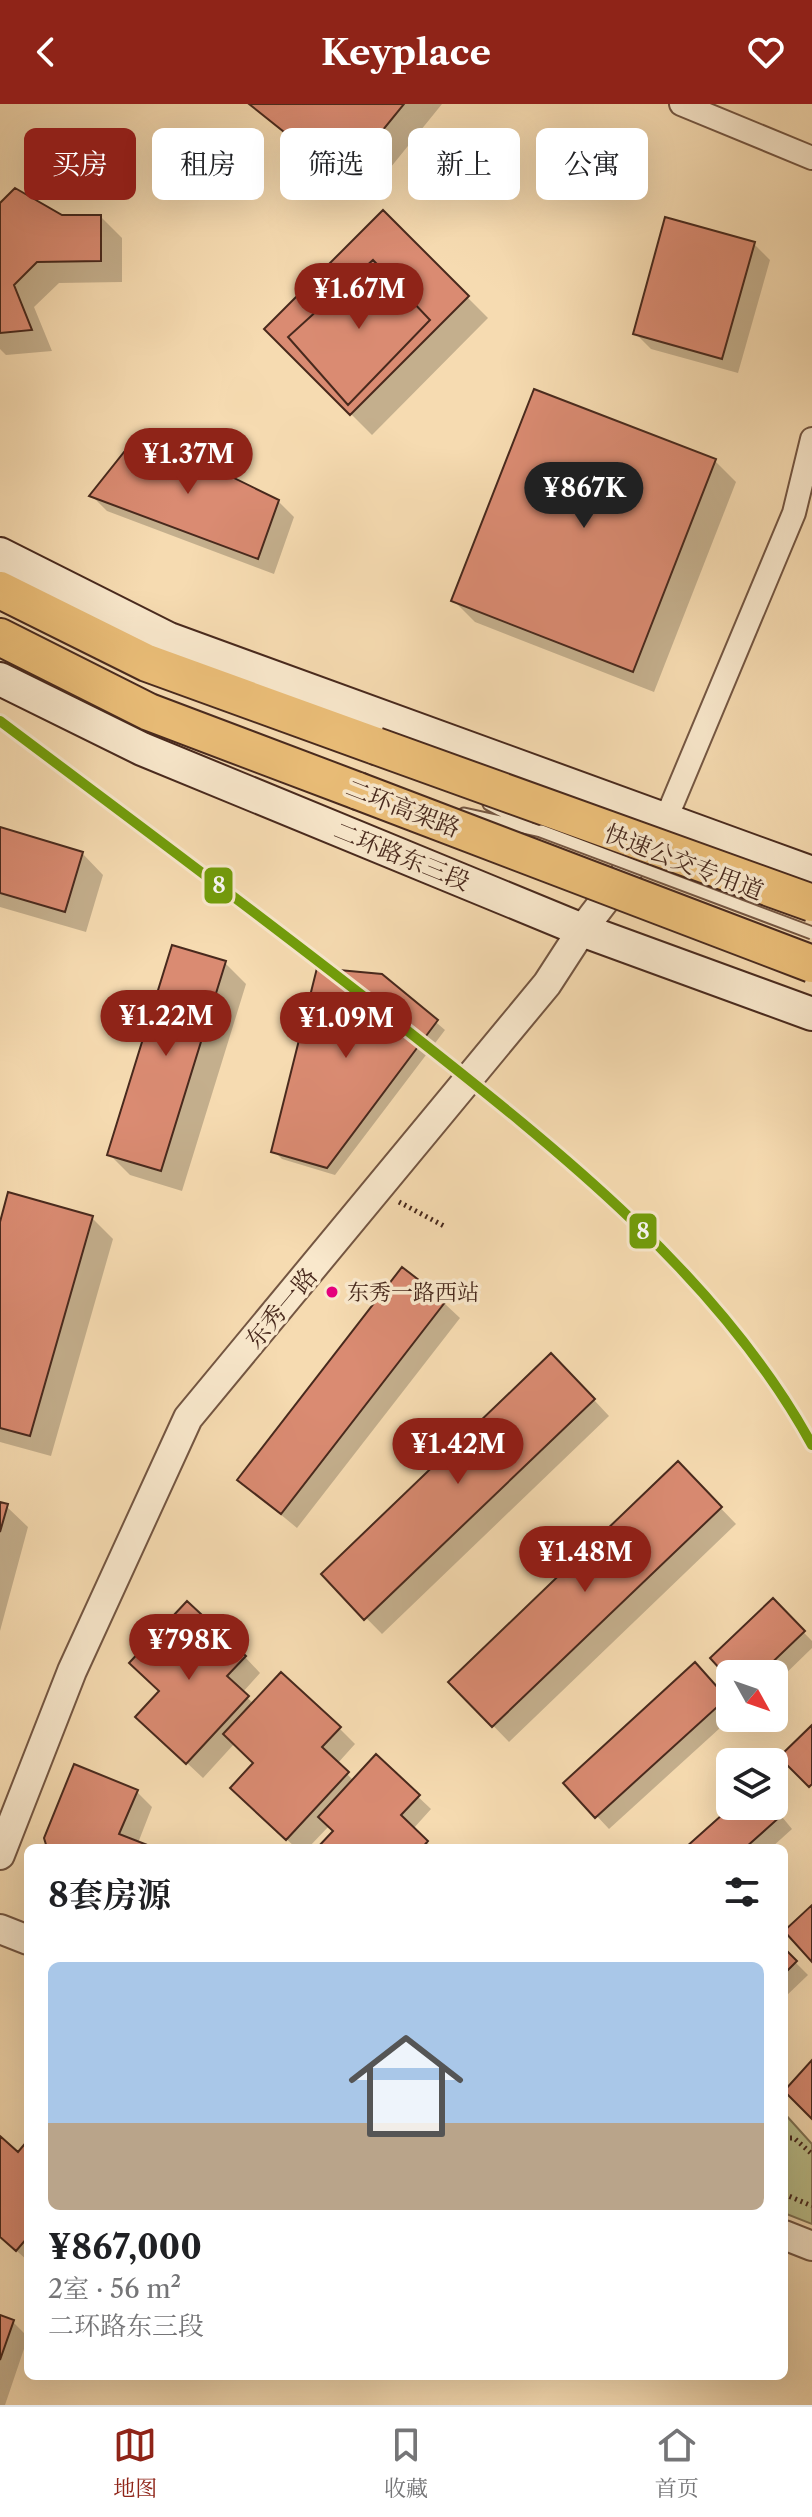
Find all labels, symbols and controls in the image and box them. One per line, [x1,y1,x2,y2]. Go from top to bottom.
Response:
icon: back [24,30,68,74]
text: Keyplace [321,30,491,74]
icon: heart [744,30,788,74]
chip: 买房 [24,128,136,200]
chip: 租房 [152,128,264,200]
chip: 筛选 [280,128,392,200]
chip: 新上 [408,128,520,200]
chip: 公寓 [536,128,648,200]
pin: ¥1.67M [294,263,424,331]
text: ¥1.67M [312,273,406,305]
pin: ¥1.37M [123,428,253,496]
text: ¥1.37M [142,438,234,470]
pin: ¥867K [528,462,640,530]
text: ¥867K [542,472,626,504]
street label: 二环高架路 [342,773,464,843]
street label: 二环路东三段 [330,816,474,896]
street label: 快速公交专用道 [600,818,768,906]
line badge: 8 [203,866,234,905]
text: 8 [212,872,226,899]
pin: ¥1.22M [101,990,231,1058]
pin: ¥1.09M [281,992,411,1060]
text: ¥1.22M [118,1000,214,1032]
text: ¥1.09M [298,1002,394,1034]
line badge: 8 [628,1212,658,1250]
text: 8 [636,1218,650,1245]
street label: 东秀一路 [239,1262,323,1354]
place label: 东秀一路西站 [347,1279,479,1306]
marker: 东秀一路西站 [324,1284,340,1300]
pin: ¥1.42M [393,1418,523,1486]
text: ¥1.42M [410,1428,506,1460]
pin: ¥1.48M [520,1526,650,1594]
text: ¥1.48M [537,1536,633,1568]
pin: ¥798K [133,1614,245,1682]
text: ¥798K [147,1624,231,1656]
north arrow [716,1660,788,1732]
map controls [716,1660,788,1820]
button: layers [716,1748,788,1820]
icon: filters [720,1870,764,1914]
text: 8套房源 [48,1874,171,1916]
icon: home [334,2014,478,2158]
text: ¥867,000 [48,2226,202,2268]
text: 2室 · 56 m² [48,2273,181,2305]
text: 二环路东三段 [48,2310,204,2342]
tab: 地图 [113,2423,157,2502]
tab: 收藏 [384,2423,428,2502]
tab: 首页 [655,2423,699,2502]

